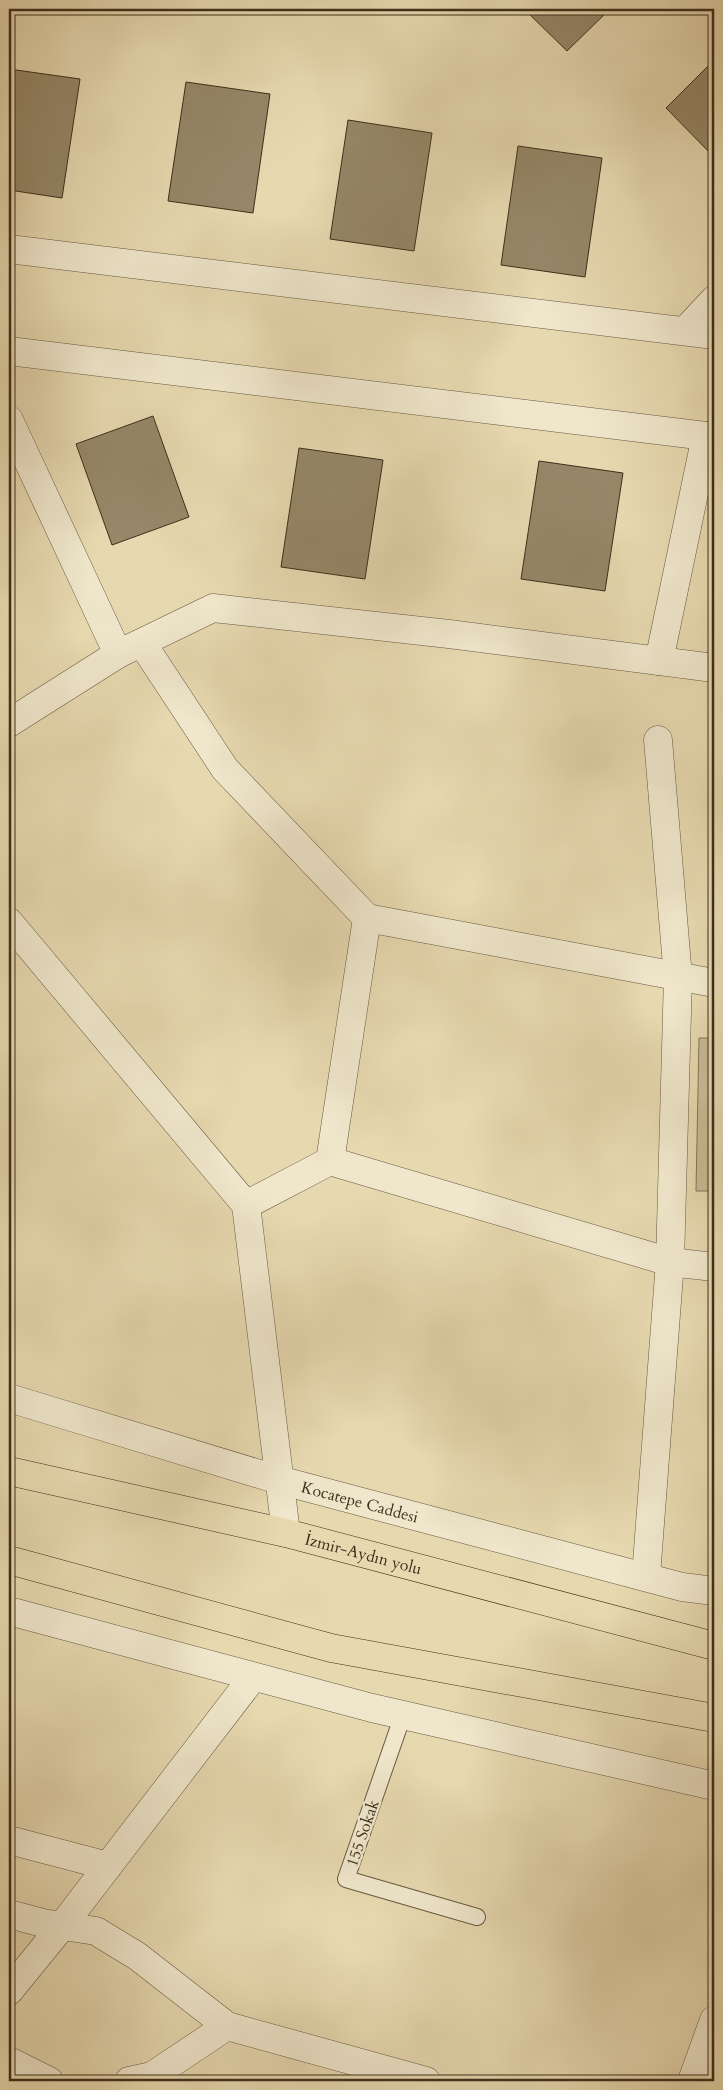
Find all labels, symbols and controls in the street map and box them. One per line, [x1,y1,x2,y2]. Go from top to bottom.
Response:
street label: Kocatepe Caddesi [299,1476,421,1529]
street label: İzmir-Aydın yolu [302,1528,424,1580]
street label: 155 Sokak [341,1796,385,1870]

